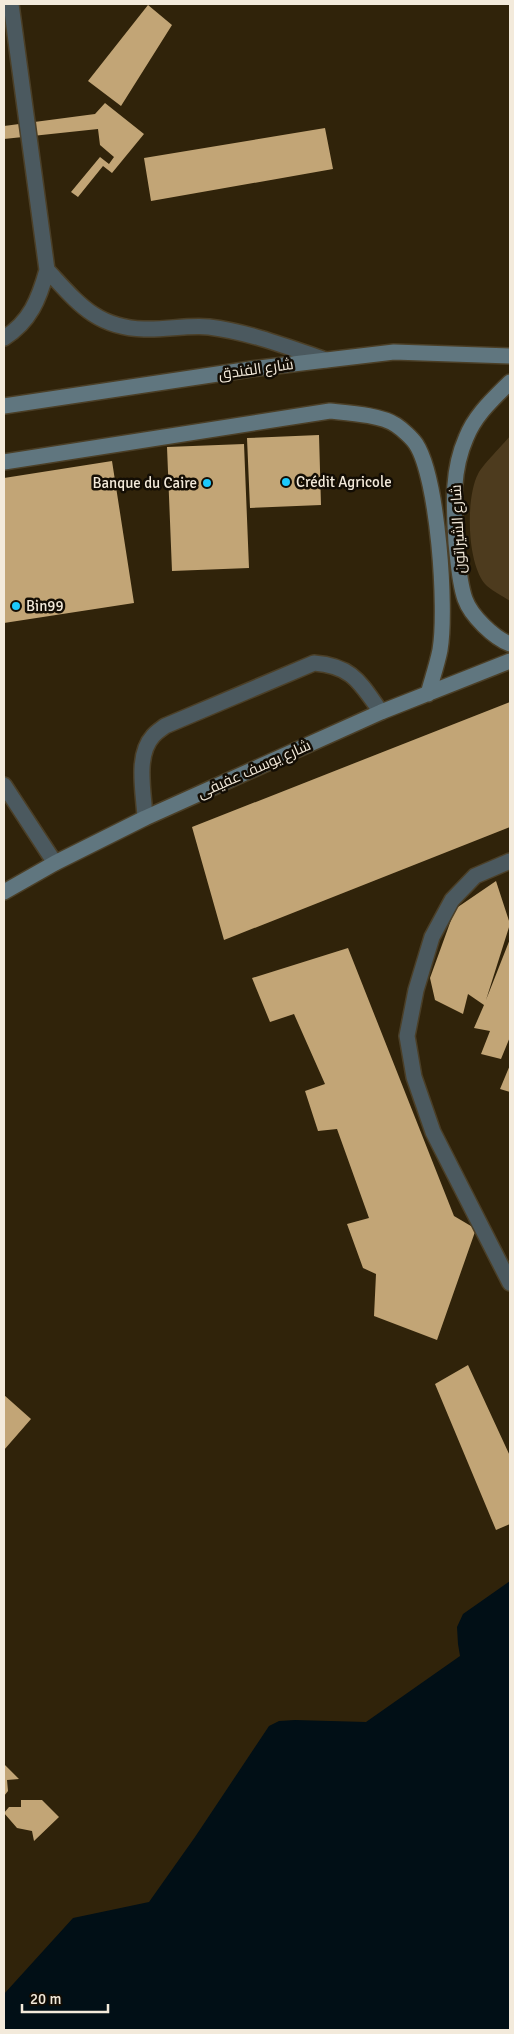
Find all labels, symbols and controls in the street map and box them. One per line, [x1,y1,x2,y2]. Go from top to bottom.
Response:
street label: شارع الفندق [217,355,295,385]
place label: Crédit Agricole [296,473,392,491]
place label: Banque du Caire [92,474,197,492]
marker: Crédit Agricole [280,476,292,488]
marker: Banque du Caire [201,477,213,489]
street label: شارع الشيراتون [447,484,471,574]
place label: Bin99 [26,597,64,615]
marker: Bin99 [10,600,22,612]
street label: شارع يوسف عفيفى [194,736,314,804]
scale bar [22,1982,109,2014]
text: 20 m [30,1990,61,2008]

